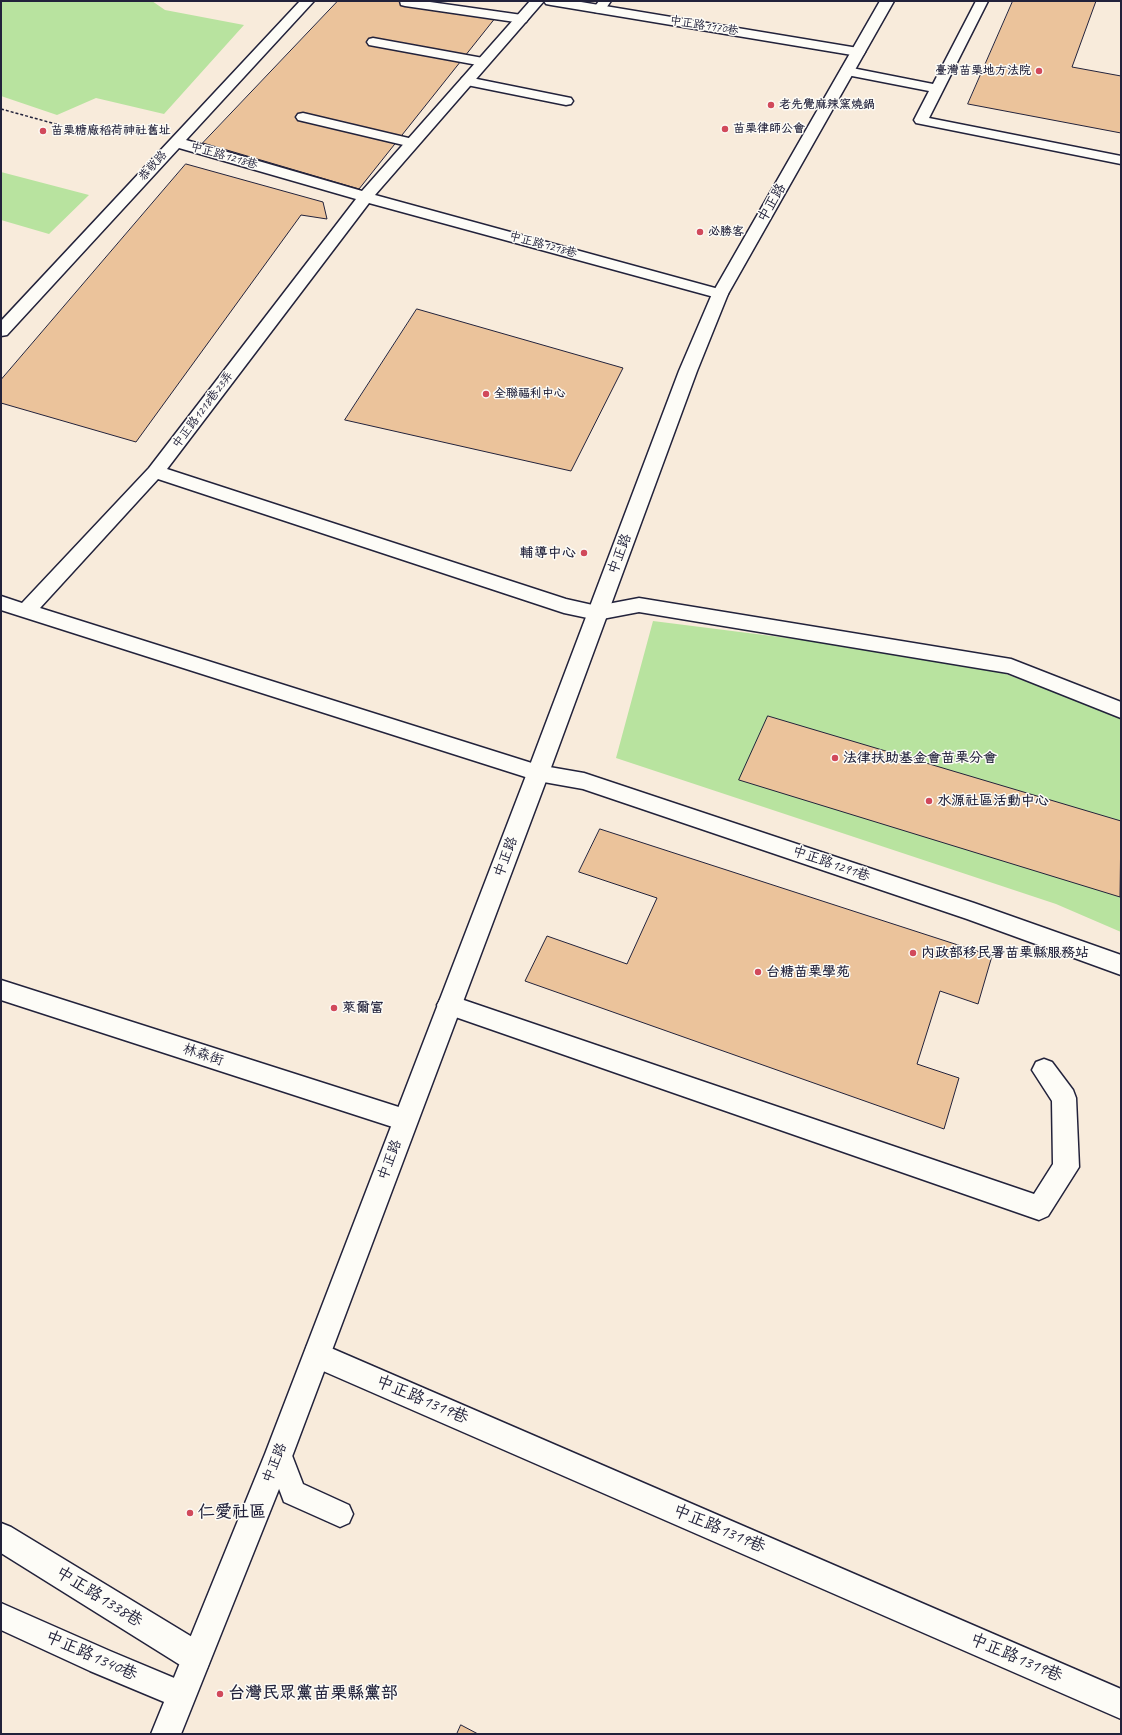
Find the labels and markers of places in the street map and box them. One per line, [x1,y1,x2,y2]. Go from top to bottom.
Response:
place label: 臺灣苗栗地方法院 [935,64,1031,78]
marker: 臺灣苗栗地方法院 [1034,66,1044,76]
place label: 老先覺麻辣窯燒鍋 [779,98,875,112]
marker: 老先覺麻辣窯燒鍋 [766,100,776,110]
place label: 苗栗律師公會 [733,122,805,136]
place label: 苗栗糖廠稻荷神社舊址 [51,124,171,138]
marker: 苗栗律師公會 [720,124,730,134]
marker: 苗栗糖廠稻荷神社舊址 [38,126,48,136]
place label: 必勝客 [708,225,744,239]
marker: 必勝客 [695,227,705,237]
place label: 全聯福利中心 [494,387,566,401]
marker: 全聯福利中心 [481,389,491,399]
place label: 輔導中心 [520,545,576,561]
marker: 輔導中心 [579,548,589,558]
place label: 法律扶助基金會苗栗分會 [843,750,997,766]
marker: 法律扶助基金會苗栗分會 [830,753,840,763]
place label: 水源社區活動中心 [937,793,1049,809]
marker: 水源社區活動中心 [924,796,934,806]
place label: 內政部移民署苗栗縣服務站 [921,945,1089,961]
marker: 內政部移民署苗栗縣服務站 [908,948,918,958]
place label: 台糖苗栗學苑 [766,964,850,980]
marker: 台糖苗栗學苑 [753,967,763,977]
place label: 萊爾富 [342,1000,384,1016]
marker: 萊爾富 [329,1003,339,1013]
place label: 仁愛社區 [198,1503,266,1523]
marker: 仁愛社區 [185,1508,195,1518]
place label: 台灣民眾黨苗栗縣黨部 [228,1684,398,1704]
marker: 台灣民眾黨苗栗縣黨部 [215,1689,225,1699]

